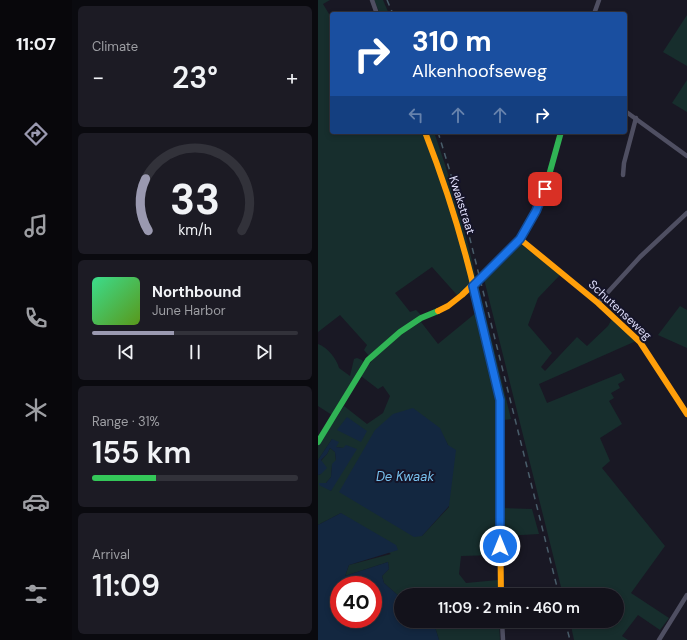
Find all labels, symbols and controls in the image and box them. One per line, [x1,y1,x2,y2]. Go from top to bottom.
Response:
text: 310 m [412,23,492,60]
icon: right [346,28,398,80]
text: 11:07 [16,32,56,56]
text: Climate [92,38,138,55]
text: 23° [172,58,218,97]
text: Alkenhoofseweg [412,59,547,83]
text: − [92,63,104,92]
text: + [286,63,298,92]
icon: left [405,104,427,126]
icon: ahead [447,104,469,126]
icon: ahead [489,104,511,126]
icon: right [531,104,553,126]
icon: directions [22,120,50,148]
pin [528,172,562,206]
text: 33 [170,173,220,227]
street label: Kwakstraat [445,174,479,236]
icon: arrive [534,178,556,200]
icon: music [22,212,50,240]
text: km/h [178,221,212,239]
street label: Schutenseweg [585,277,655,344]
text: Northbound [152,282,241,302]
text: June Harbor [152,302,226,319]
icon: phone [22,304,50,332]
icon: previous [115,341,137,363]
icon: pause [184,341,206,363]
icon: next [253,341,275,363]
icon: climate [22,396,50,424]
text: Range · 31% [92,413,160,430]
text: 155 km [92,433,191,472]
water label: De Kwaak [376,468,434,485]
icon: car [22,488,50,516]
position arrow [479,525,521,567]
text: Arrival [92,546,130,563]
text: 11:09 [92,566,160,605]
speed limit sign: 40 [330,576,382,628]
icon: filters [22,580,50,608]
text: 11:09 · 2 min · 460 m [438,598,580,618]

